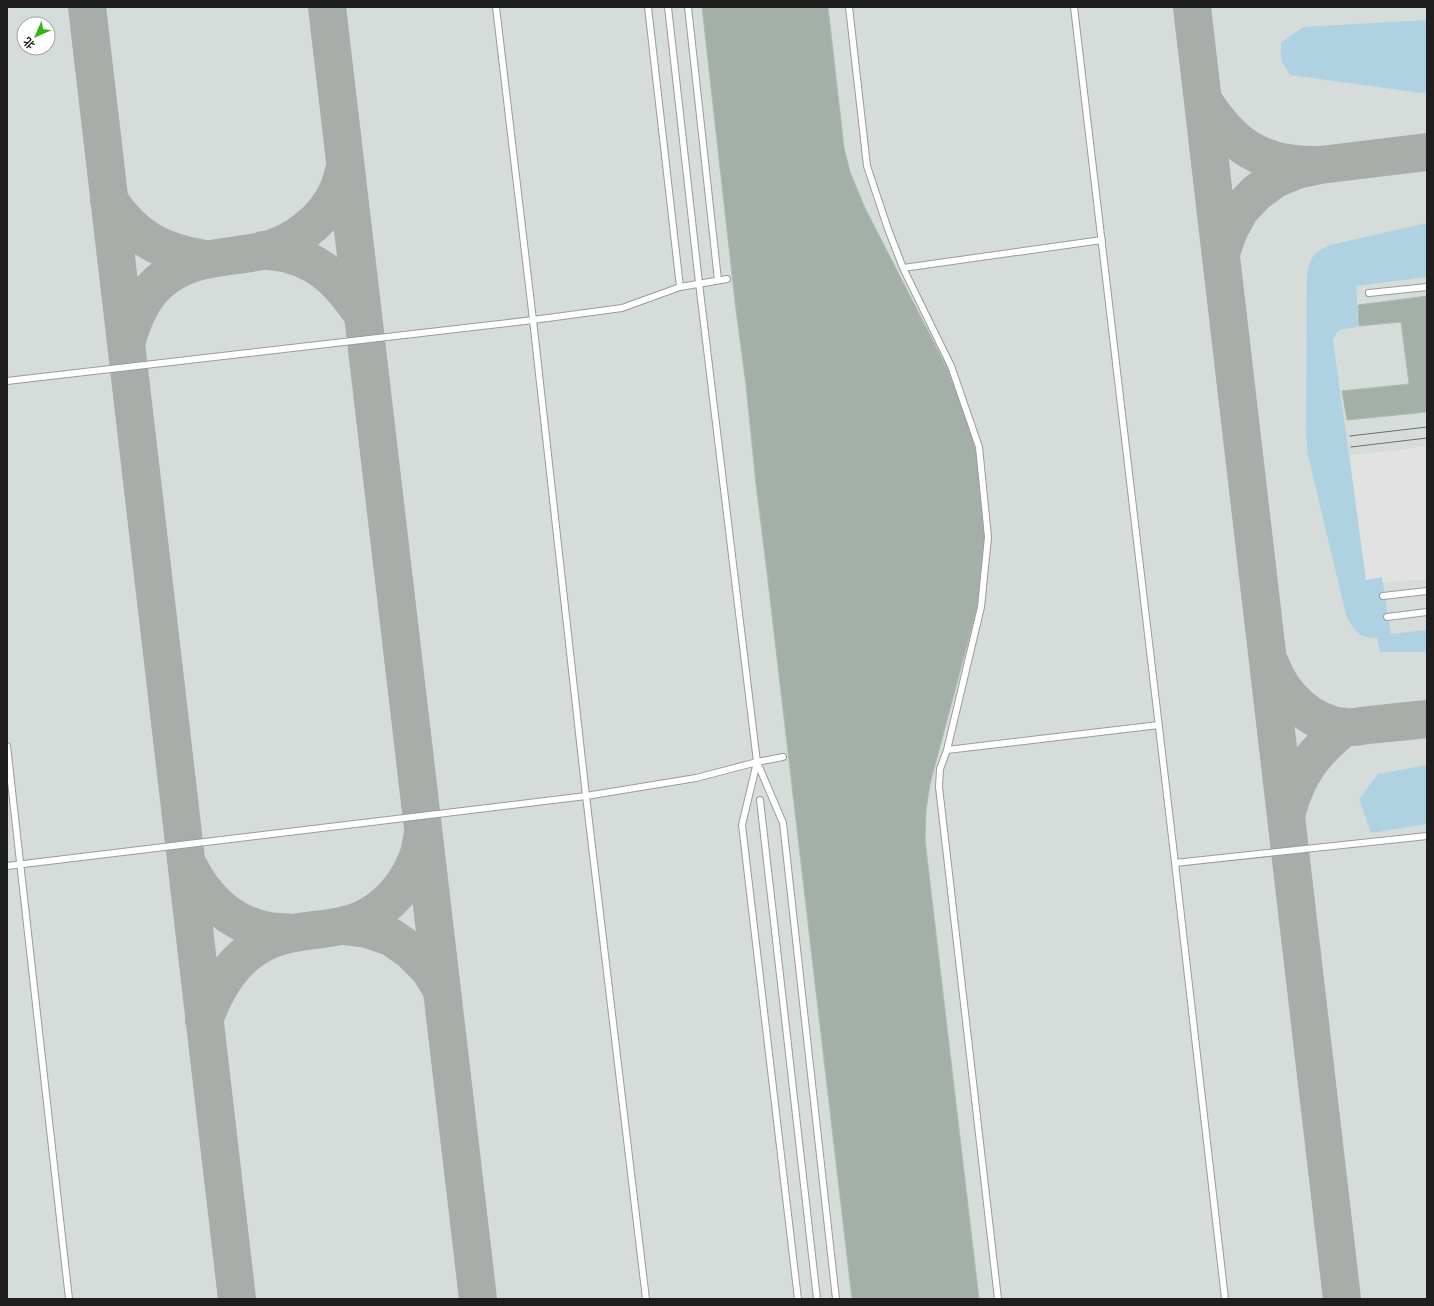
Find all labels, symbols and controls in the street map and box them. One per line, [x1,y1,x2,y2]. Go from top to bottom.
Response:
north arrow [16,16,56,56]
text: 北 [21,34,38,51]

